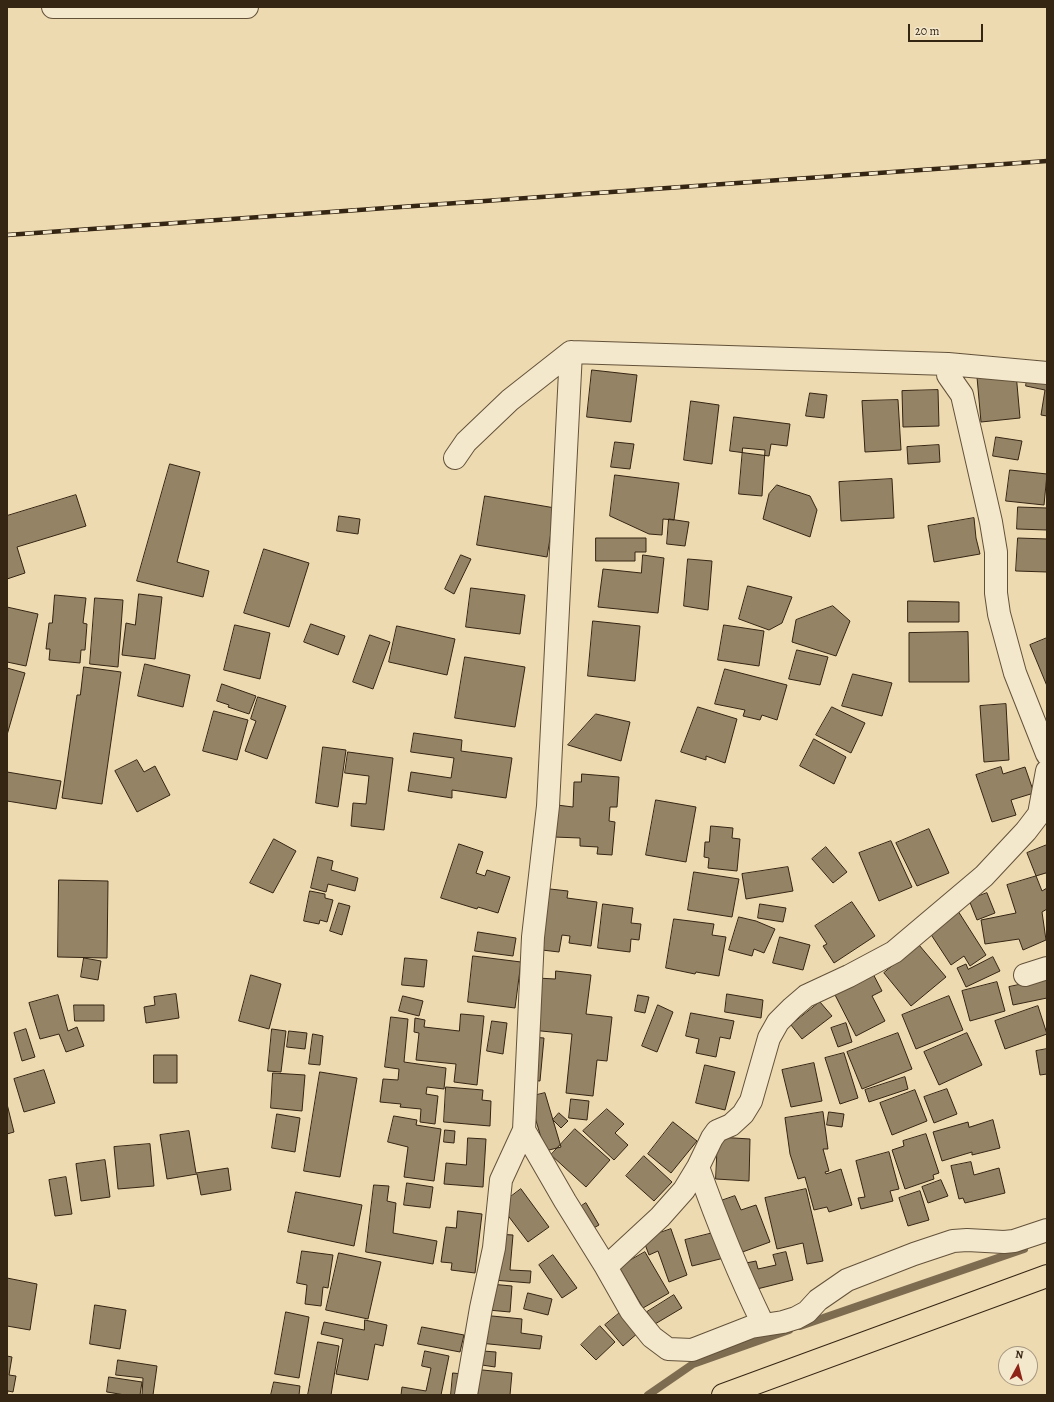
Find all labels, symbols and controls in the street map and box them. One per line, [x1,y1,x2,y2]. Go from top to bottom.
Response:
scale bar [910,16,985,42]
text: 20 m [915,23,939,39]
north arrow [998,1346,1038,1386]
text: N [1015,1347,1024,1363]

